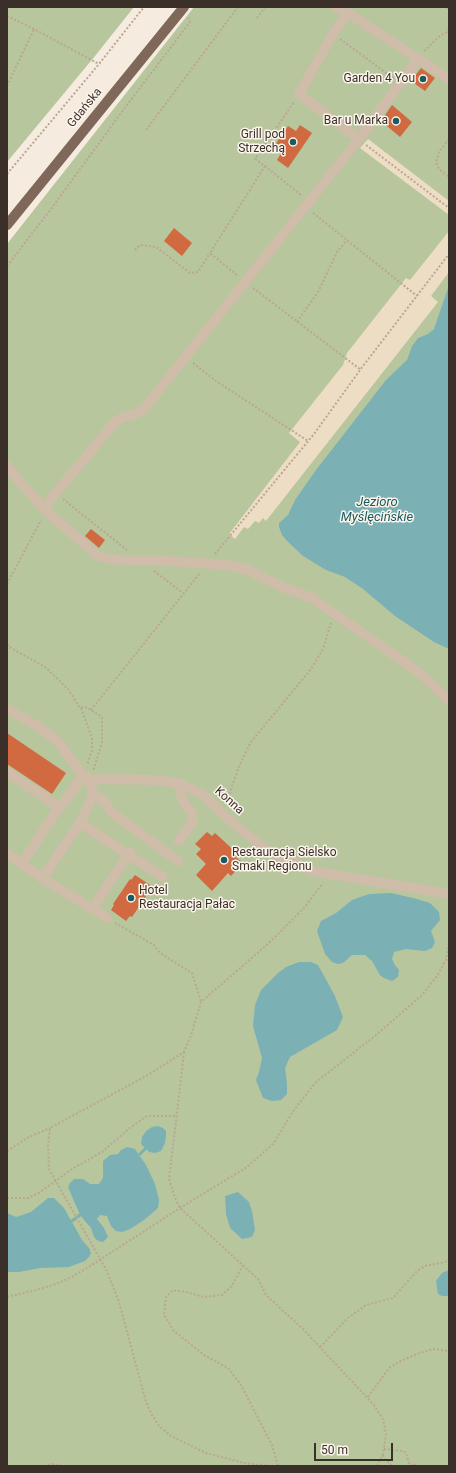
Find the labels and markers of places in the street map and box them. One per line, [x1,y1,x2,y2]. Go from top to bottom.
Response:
place label: Garden 4 You [344,72,415,86]
marker: Garden 4 You [418,74,428,84]
place label: Bar u Marka [324,114,388,128]
marker: Bar u Marka [391,116,401,126]
place label: Grill pod Strzechą [238,128,285,156]
marker: Grill pod Strzechą [288,137,298,147]
place label: Restauracja Sielsko Smaki Regionu [232,846,336,874]
marker: Restauracja Sielsko Smaki Regionu [219,855,229,865]
place label: Hotel Restauracja Pałac [139,884,235,912]
marker: Hotel Restauracja Pałac [126,893,136,903]

